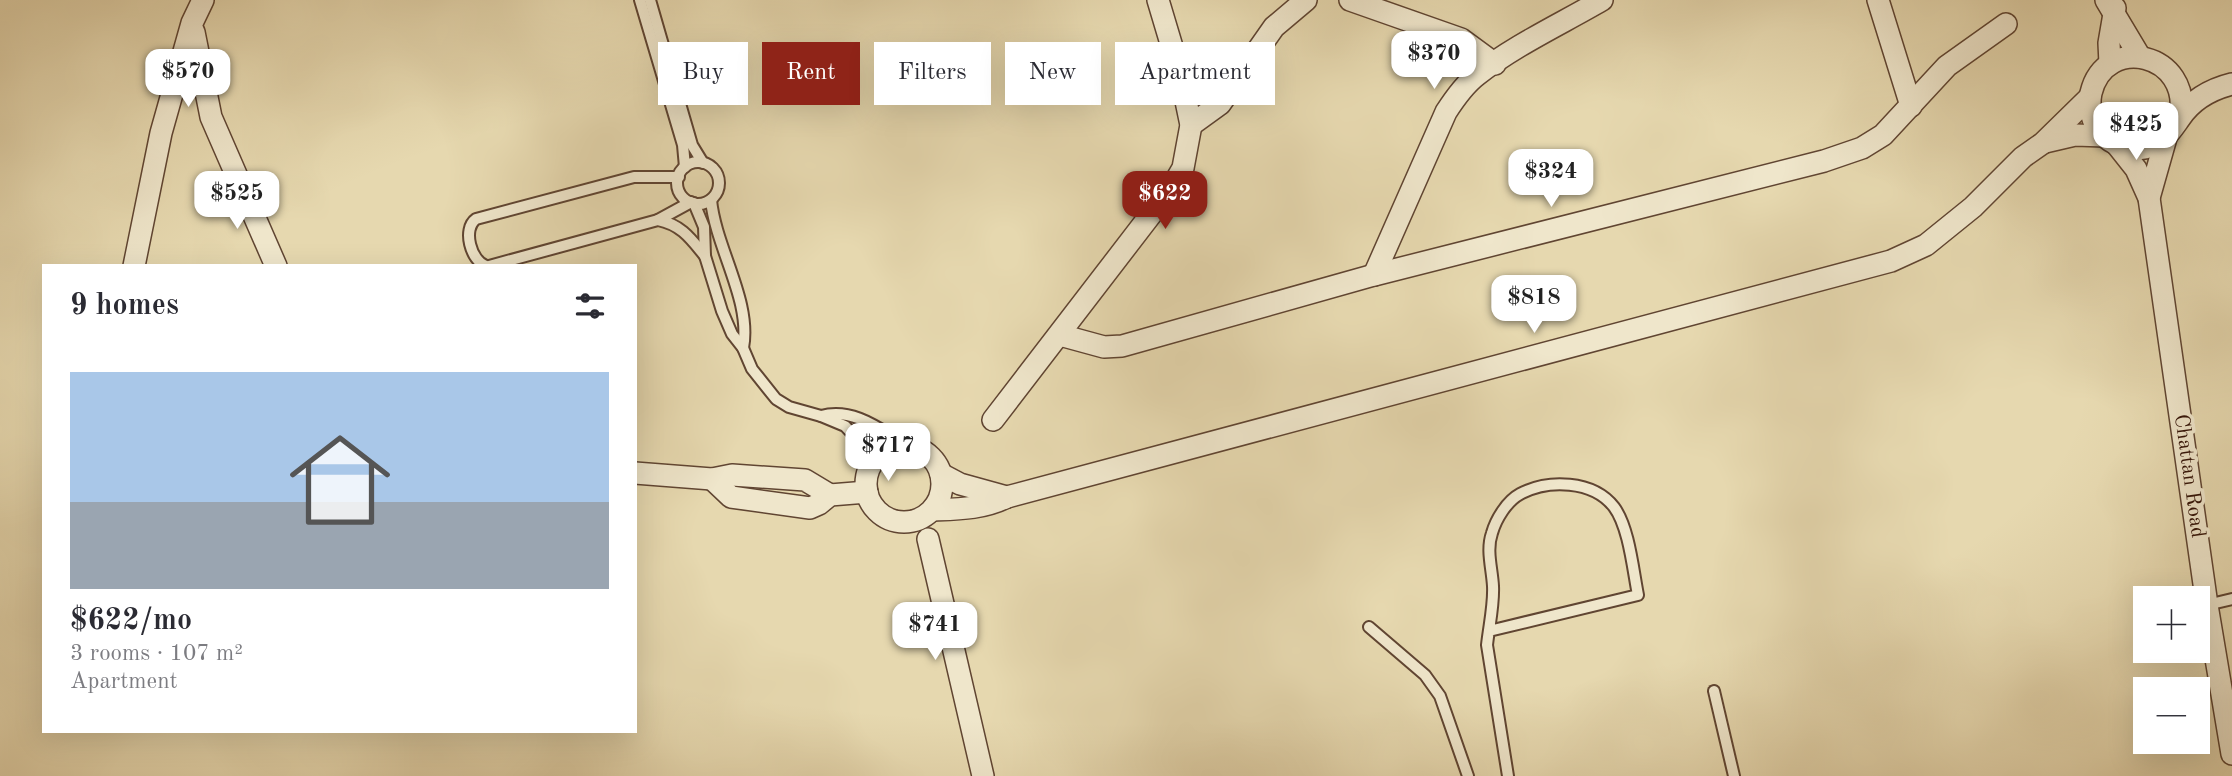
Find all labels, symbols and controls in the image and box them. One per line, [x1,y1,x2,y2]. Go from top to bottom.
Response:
pin: $370 [1393,32,1475,91]
chip: Buy [658,42,748,105]
chip: Rent [762,42,860,105]
chip: Filters [874,42,991,105]
chip: New [1005,42,1101,105]
chip: Apartment [1115,42,1275,105]
text: $370 [1407,42,1461,65]
pin: $570 [147,50,229,109]
text: $570 [161,60,215,83]
pin: $425 [2095,102,2177,162]
text: $425 [2109,113,2163,136]
pin: $324 [1510,150,1592,209]
text: $324 [1524,160,1578,183]
pin: $525 [196,172,278,231]
pin: $622 [1124,172,1206,231]
text: $525 [210,182,264,205]
text: $622 [1138,182,1192,205]
pin: $818 [1493,276,1575,335]
text: $818 [1507,286,1561,309]
icon: filters [571,287,609,325]
text: 9 homes [70,291,179,321]
street label: Chattan Road [2170,413,2208,539]
icon: home [277,417,403,543]
pin: $717 [847,424,929,483]
text: $717 [861,434,915,457]
map controls [2133,586,2210,754]
button: + [2133,586,2210,663]
pin: $741 [894,602,976,662]
text: $622/mo [70,606,192,636]
text: $741 [908,613,962,636]
text: 3 rooms · 107 m² [70,642,243,665]
text: Apartment [70,670,178,693]
button: − [2133,677,2210,754]

